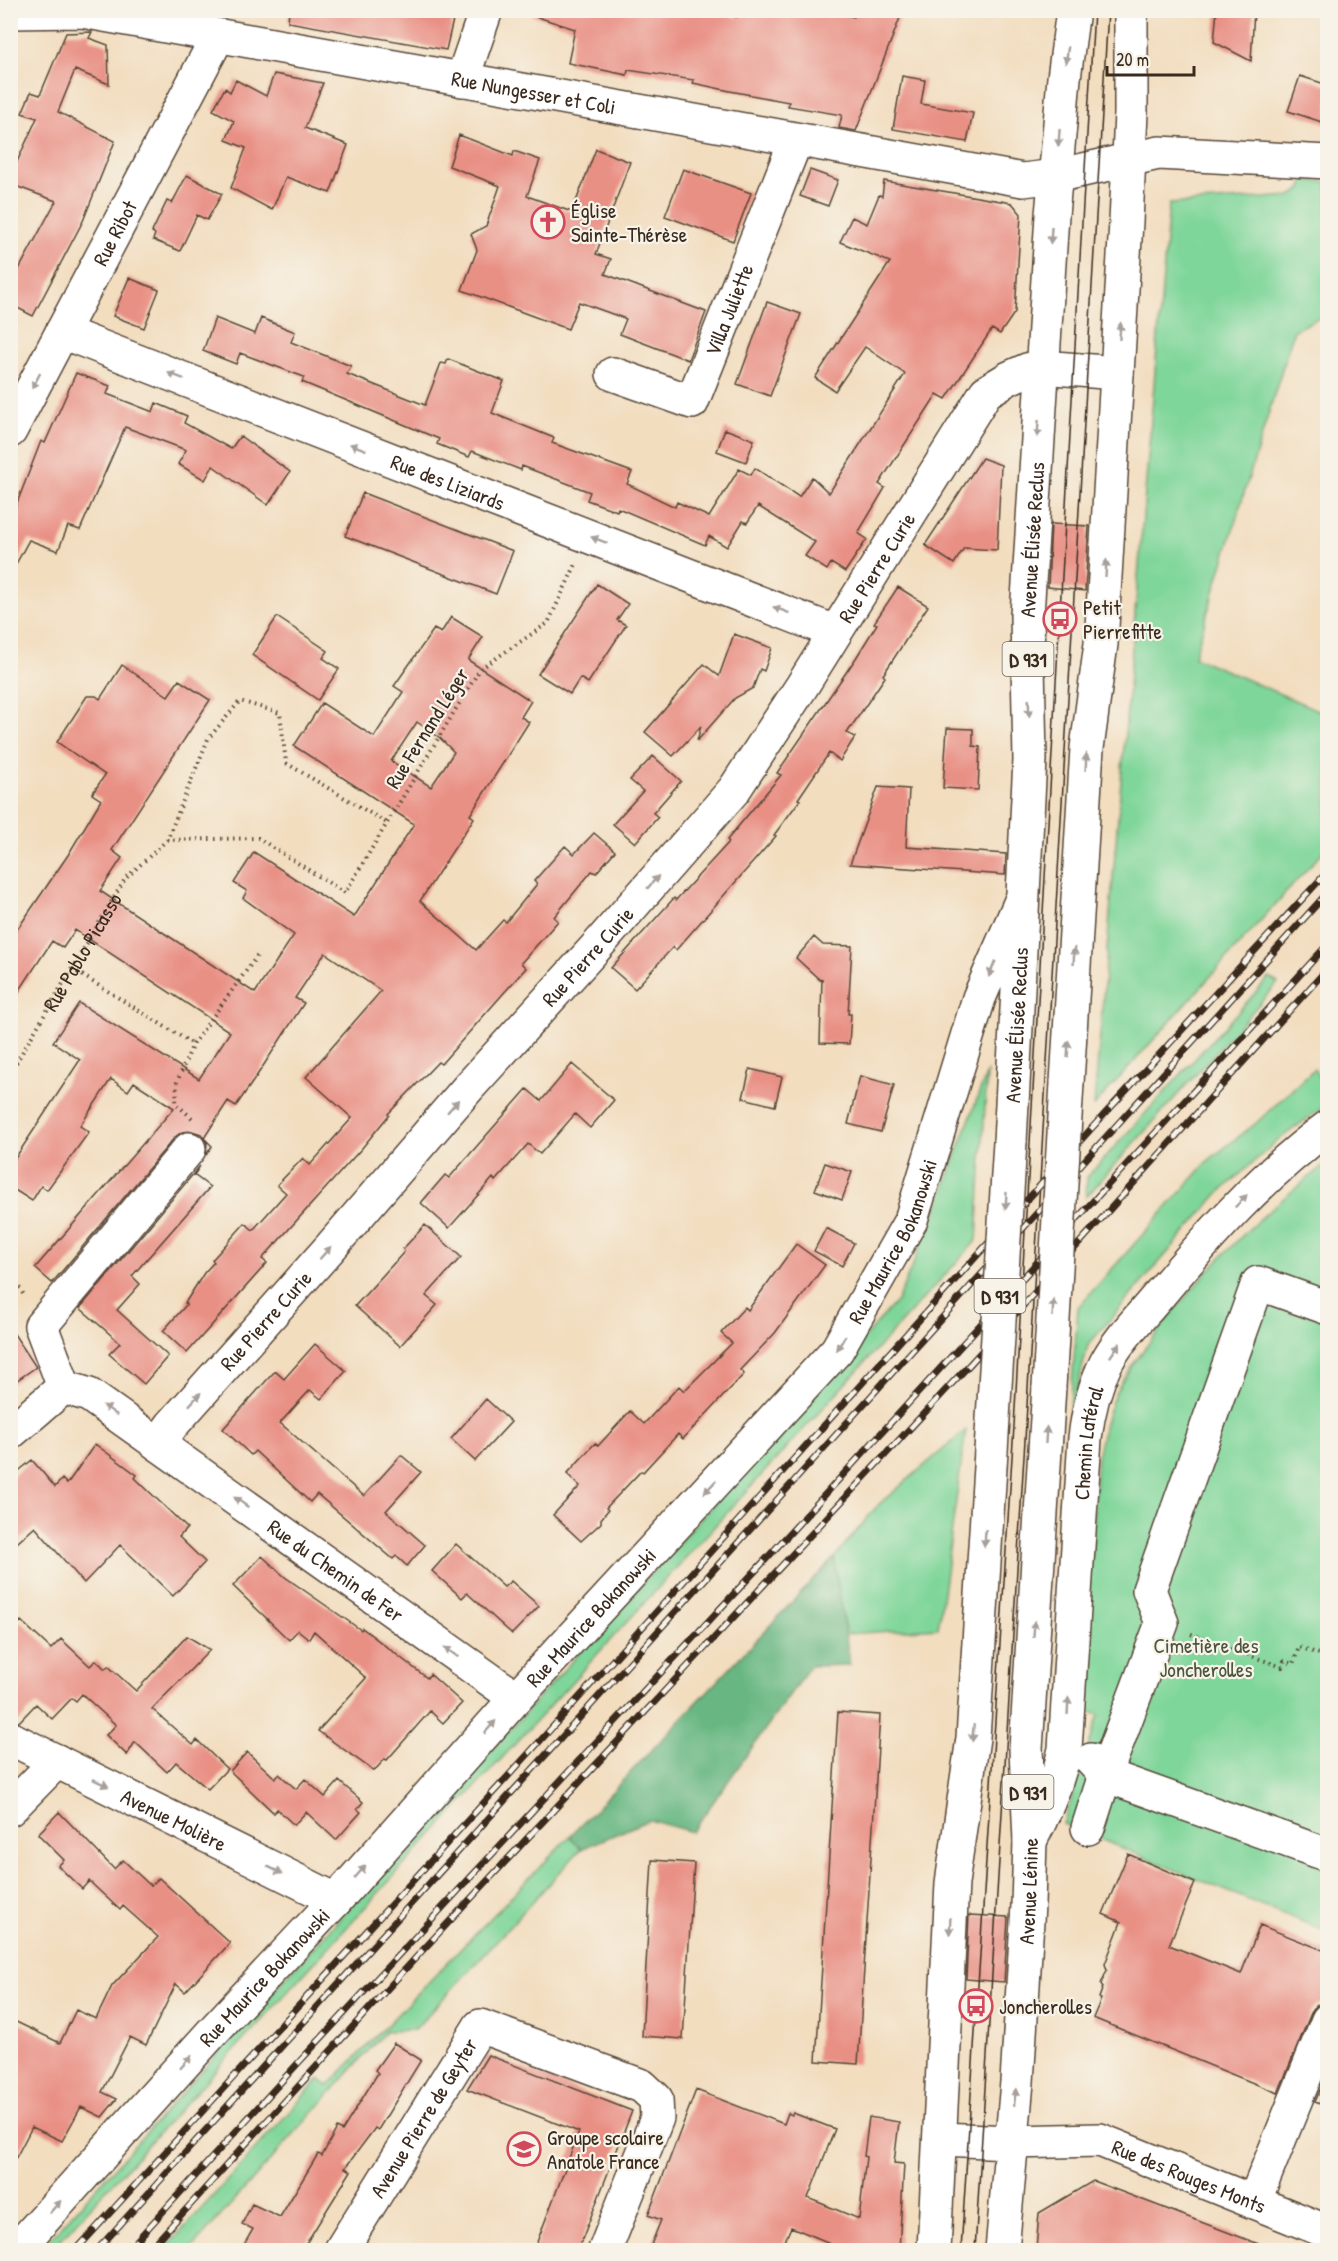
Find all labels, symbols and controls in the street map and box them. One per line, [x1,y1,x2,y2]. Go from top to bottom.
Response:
scale bar [1107,39,1194,77]
one-way arrow [1062,45,1071,64]
text: 20 m [1116,47,1149,72]
street label: Rue Nungesser et Coli [449,63,618,121]
one-way arrow [1054,128,1064,147]
street label: Rue Ribot [85,194,144,270]
place label: Église Sainte-Thérèse [571,196,687,249]
church icon: Église Sainte-Thérèse [530,204,566,240]
one-way arrow [1046,225,1056,244]
street label: Villa Juliette [697,260,760,360]
one-way arrow [1115,322,1124,341]
one-way arrow [167,371,185,381]
one-way arrow [32,373,41,390]
one-way arrow [1033,420,1043,439]
one-way arrow [349,442,367,451]
street label: Rue des Liziards [387,447,509,517]
street label: Avenue Élisée Reclus [1012,461,1051,618]
street label: Rue Pierre Curie [831,507,922,628]
one-way arrow [589,535,607,545]
one-way arrow [1101,559,1111,578]
place label: Petit Pierrefitte [1083,593,1162,646]
bus stop icon: Petit Pierrefitte [1042,601,1078,637]
one-way arrow [771,605,789,615]
road number: D 931 [1002,642,1054,676]
street label: Rue Fernand Léger [378,662,476,794]
one-way arrow [1024,698,1034,717]
one-way arrow [1081,752,1090,771]
one-way arrow [646,875,660,890]
street label: Rue Pablo Picasso [36,887,128,1016]
street label: Rue Pierre Curie [535,900,640,1012]
street label: Avenue Élisée Reclus [998,947,1035,1104]
one-way arrow [1069,947,1079,966]
one-way arrow [987,961,996,978]
one-way arrow [1064,1039,1073,1058]
one-way arrow [446,1099,459,1114]
street label: Rue Maurice Bokanowski [841,1155,943,1329]
one-way arrow [1002,1191,1011,1210]
one-way arrow [1234,1195,1248,1209]
one-way arrow [318,1246,331,1261]
street label: Rue Pierre Curie [213,1264,318,1376]
road number: D 931 [974,1279,1026,1313]
one-way arrow [1049,1298,1058,1317]
one-way arrow [835,1335,846,1351]
one-way arrow [1109,1342,1121,1358]
street label: Chemin Latéral [1067,1381,1110,1501]
one-way arrow [188,1391,202,1406]
one-way arrow [103,1404,119,1416]
one-way arrow [1041,1425,1050,1444]
one-way arrow [704,1479,717,1494]
one-way arrow [233,1496,249,1508]
street label: Rue du Chemin de Fer [262,1512,410,1628]
one-way arrow [981,1529,990,1548]
street label: Rue Maurice Bokanowski [519,1541,662,1693]
one-way arrow [1029,1620,1038,1639]
park label: Cimetière des Joncherolles [1153,1631,1259,1684]
one-way arrow [443,1646,458,1658]
one-way arrow [1064,1697,1073,1716]
one-way arrow [483,1720,496,1735]
one-way arrow [968,1723,978,1742]
road number: D 931 [1002,1775,1054,1809]
one-way arrow [92,1778,109,1788]
street label: Avenue Molière [116,1781,231,1858]
street label: Avenue Lénine [1011,1837,1045,1945]
one-way arrow [267,1865,284,1874]
one-way arrow [353,1865,367,1880]
street label: Rue Maurice Bokanowski [192,1901,336,2052]
one-way arrow [945,1917,954,1936]
bus stop icon: Joncherolles [958,1988,994,2024]
place label: Joncherolles [999,1992,1092,2021]
street label: Avenue Pierre de Geyter [363,2032,484,2203]
one-way arrow [179,2055,192,2070]
one-way arrow [1010,2087,1020,2106]
place label: Groupe scolaire Anatole France [547,2123,664,2176]
school or university icon: Groupe scolaire Anatole France [506,2131,542,2167]
street label: Rue des Rouges Monts [1108,2132,1270,2220]
one-way arrow [48,2200,61,2215]

